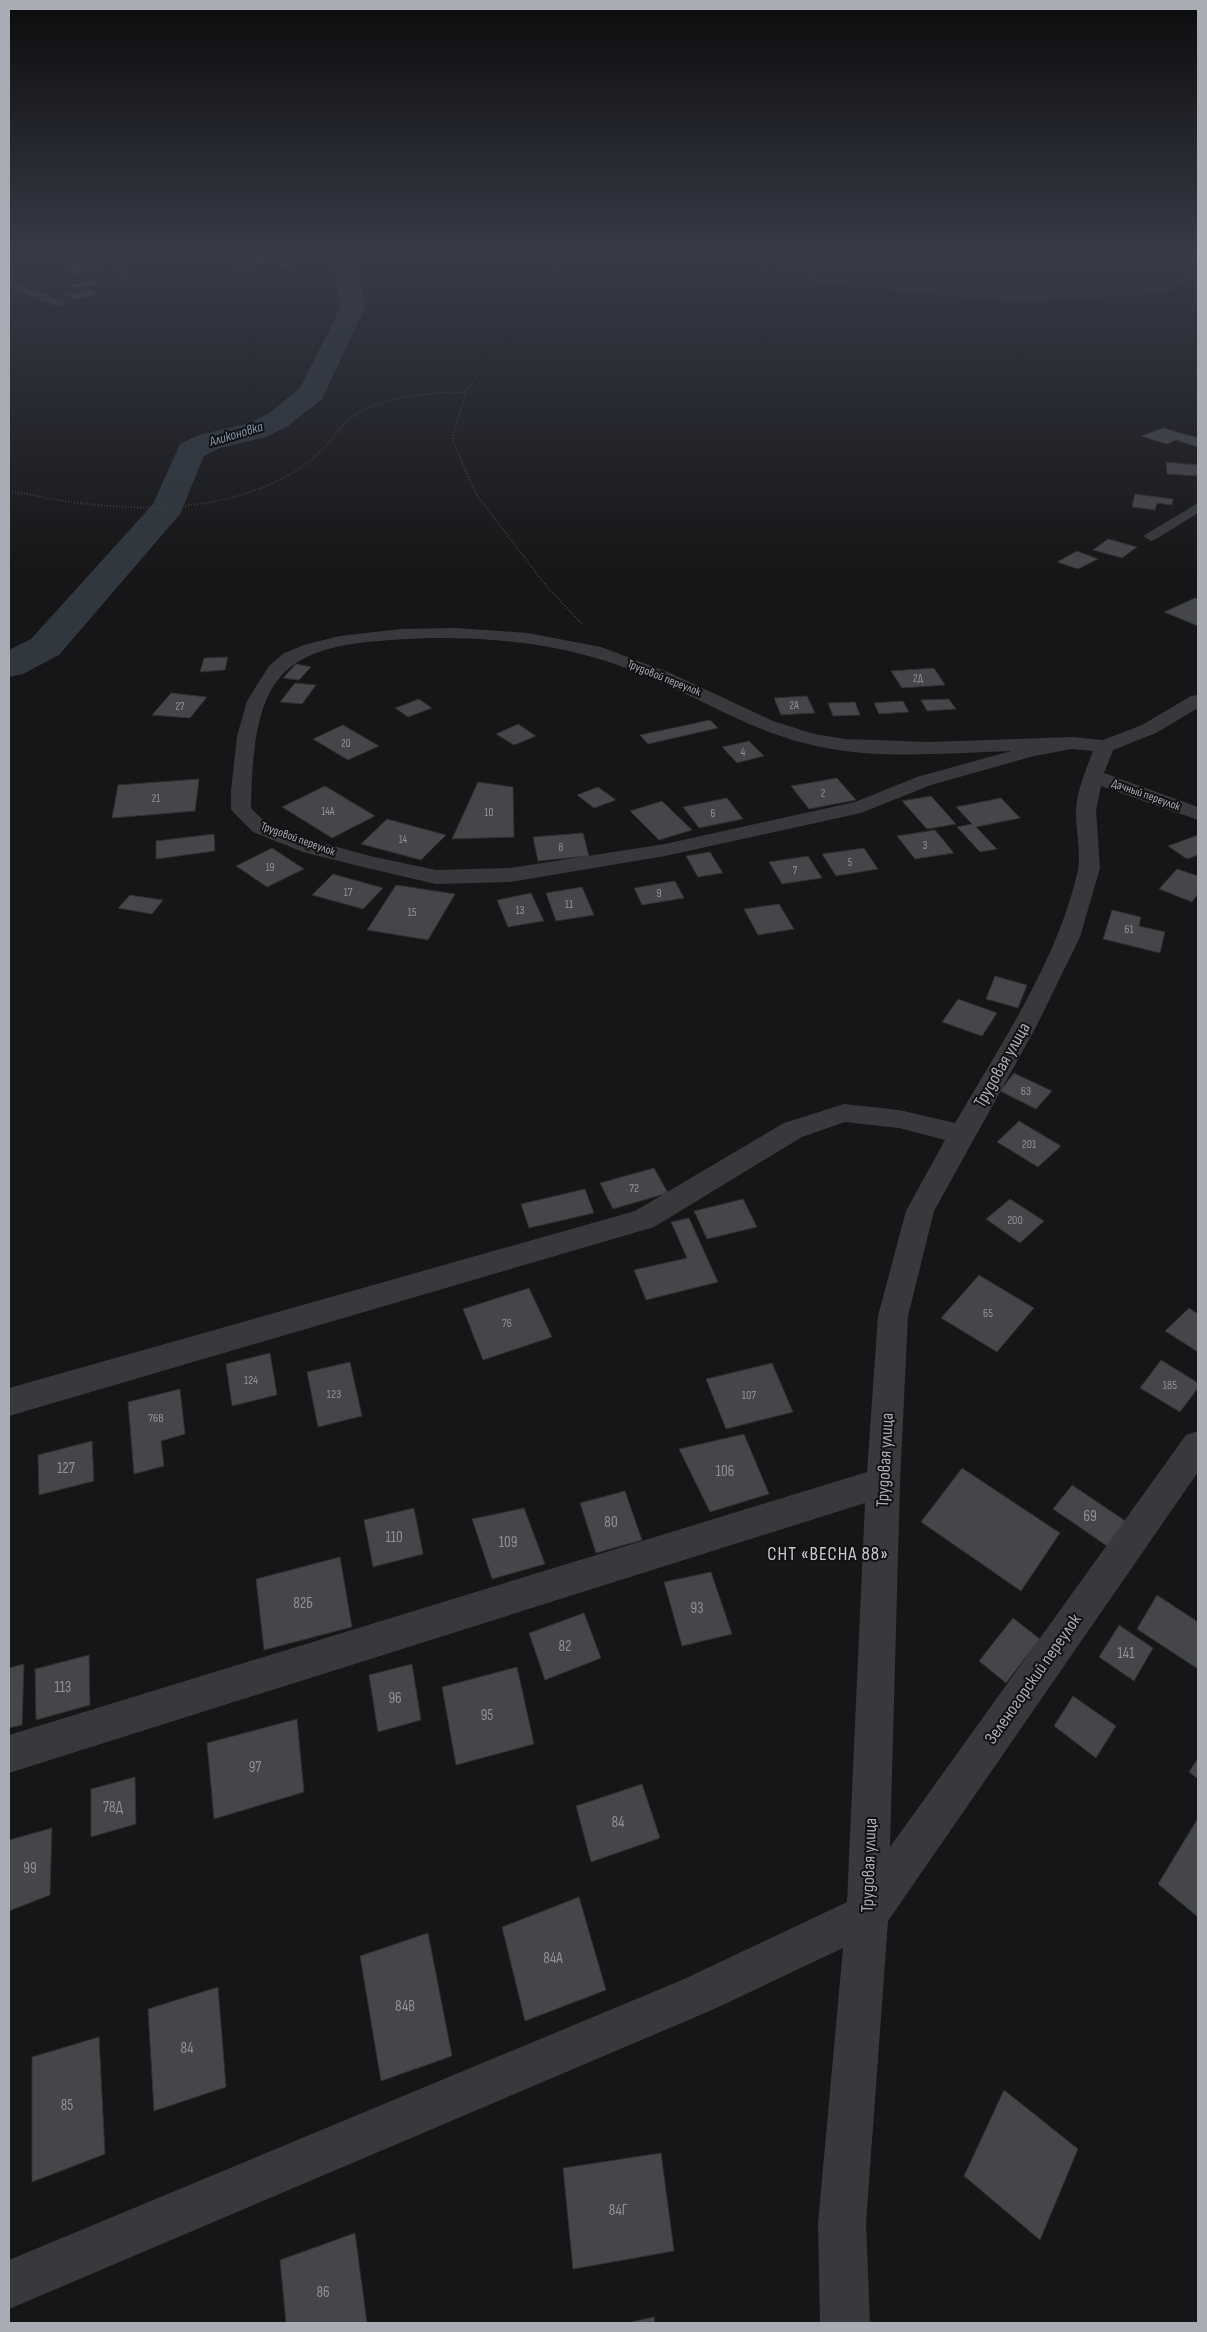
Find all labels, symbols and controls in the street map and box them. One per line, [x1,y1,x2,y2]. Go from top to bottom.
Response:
water label: Аликоновка [206,418,265,450]
street label: Трудовой переулок [625,656,704,700]
house number: 2Д [913,672,924,685]
house number: 2А [789,699,799,712]
house number: 27 [176,700,185,713]
house number: 20 [341,737,351,750]
house number: 4 [741,746,746,759]
street label: Дачный переулок [1110,776,1183,815]
house number: 2 [821,787,826,800]
house number: 21 [152,792,160,805]
house number: 14А [321,805,335,818]
house number: 10 [485,806,493,819]
house number: 6 [711,807,716,820]
street label: Трудовой переулок [259,819,338,860]
house number: 14 [399,833,408,846]
house number: 3 [923,839,928,852]
house number: 8 [559,841,564,854]
house number: 5 [848,856,852,869]
house number: 19 [266,861,274,874]
house number: 7 [793,864,798,877]
house number: 17 [344,885,353,900]
house number: 9 [656,886,662,901]
house number: 11 [565,897,574,912]
house number: 13 [515,903,525,918]
house number: 15 [407,905,417,920]
house number: 61 [1124,922,1135,937]
street label: Трудовая улица [969,1019,1035,1111]
house number: 63 [1021,1084,1031,1099]
house number: 201 [1022,1137,1037,1152]
house number: 72 [629,1181,639,1196]
house number: 200 [1007,1213,1023,1228]
house number: 65 [983,1306,993,1321]
house number: 76 [502,1316,512,1331]
house number: 124 [244,1373,258,1388]
house number: 185 [1163,1378,1177,1393]
house number: 123 [327,1387,341,1402]
house number: 107 [742,1388,756,1403]
house number: 76В [148,1411,164,1426]
street label: Трудовая улица [872,1412,898,1508]
house number: 127 [57,1459,75,1478]
house number: 106 [716,1462,734,1481]
house number: 69 [1083,1507,1097,1526]
house number: 80 [604,1513,618,1532]
house number: 110 [385,1528,403,1547]
house number: 109 [499,1533,517,1552]
district label: СНТ «ВЕСНА 88» [767,1543,889,1566]
house number: 82Б [293,1594,313,1613]
house number: 93 [691,1599,703,1618]
street label: Зеленогорский переулок [980,1610,1086,1748]
house number: 82 [559,1637,571,1656]
house number: 141 [1118,1644,1135,1663]
house number: 113 [55,1678,71,1697]
house number: 96 [388,1689,402,1708]
house number: 95 [481,1706,493,1725]
house number: 97 [249,1758,261,1777]
house number: 78Д [103,1798,124,1817]
house number: 84 [611,1813,625,1832]
street label: Трудовая улица [857,1817,881,1913]
house number: 99 [23,1859,37,1878]
house number: 84А [543,1949,563,1968]
house number: 84В [395,1997,415,2016]
house number: 84 [180,2039,194,2058]
house number: 85 [61,2096,73,2115]
house number: 84Г [609,2201,628,2220]
house number: 86 [316,2283,330,2302]

